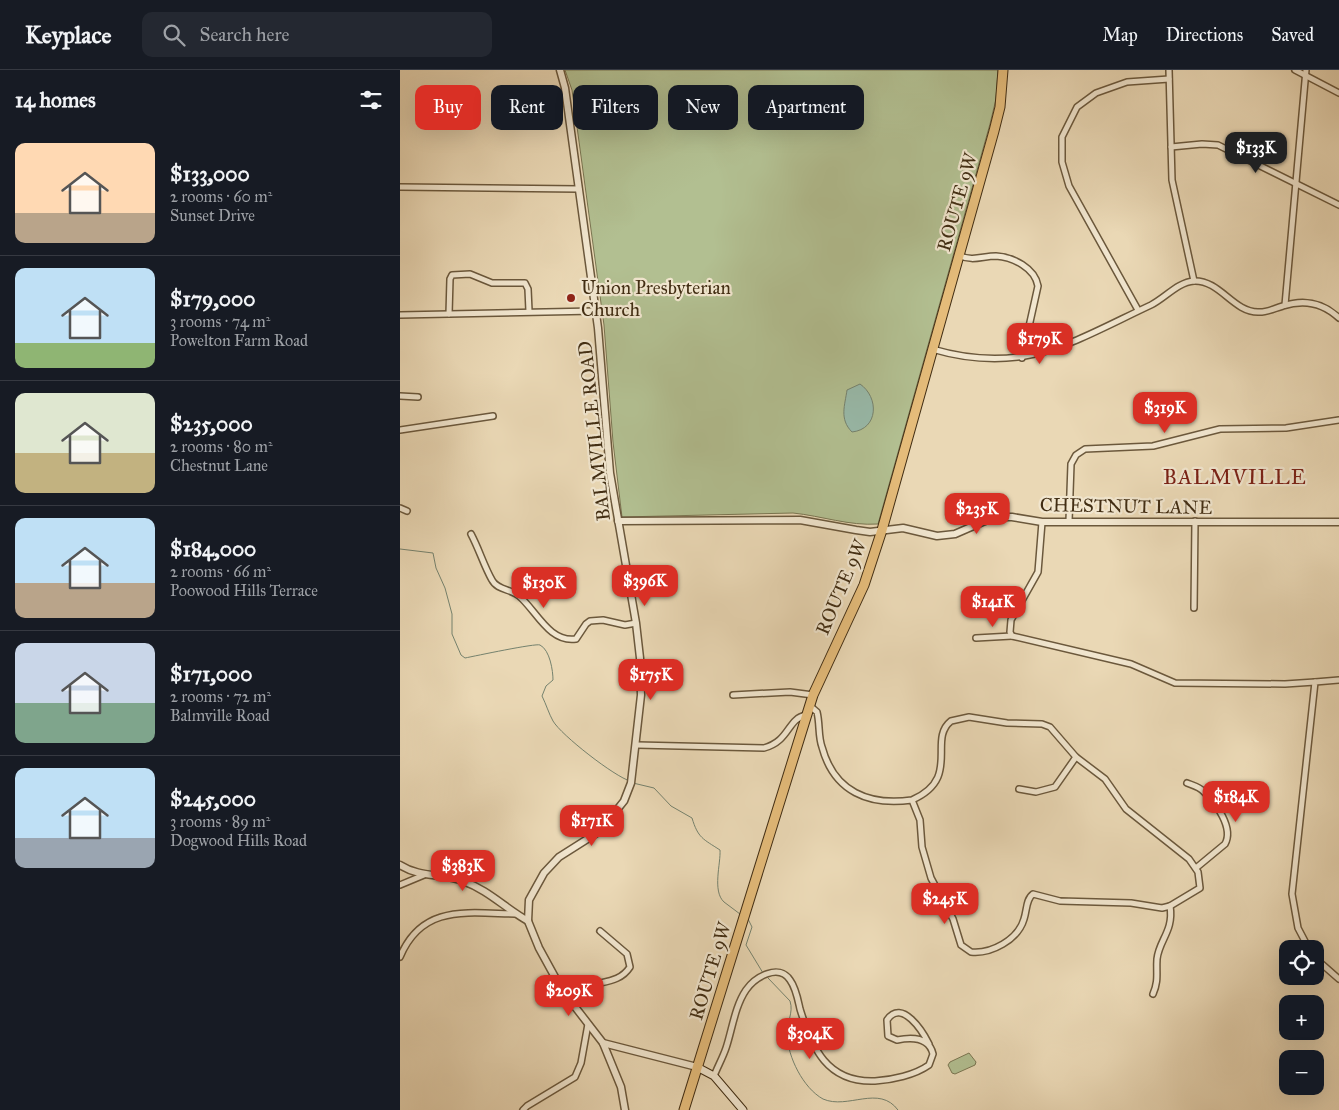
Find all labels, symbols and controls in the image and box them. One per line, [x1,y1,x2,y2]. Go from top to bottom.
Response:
search box [142,12,492,57]
text: Keyplace [25,20,112,50]
icon: search [160,21,188,49]
text: Search here [200,23,289,46]
text: Map [1102,24,1138,46]
text: Directions [1166,24,1243,46]
text: Saved [1271,24,1314,46]
chip: Buy [415,85,481,130]
chip: Rent [491,85,563,130]
chip: Filters [573,85,658,130]
chip: New [668,85,738,130]
chip: Apartment [748,85,864,130]
icon: filters [357,86,385,114]
text: 14 homes [15,87,96,113]
pin: $133K [1221,132,1291,174]
text: $133K [1236,138,1276,157]
street label: ROUTE 9W [932,149,982,254]
text: $133,000 [170,161,250,187]
icon: home [55,163,115,223]
text: 2 rooms · 60 m² [170,187,272,206]
text: Sunset Drive [170,206,255,225]
place label: Union Presbyterian Church [581,276,731,321]
text: $179,000 [170,286,255,312]
icon: home [55,288,115,348]
marker: Union Presbyterian Church [565,292,577,304]
text: 3 rooms · 74 m² [170,312,270,331]
pin: $179K [1005,322,1075,365]
text: $179K [1018,329,1062,348]
text: Powelton Farm Road [170,331,308,350]
street label: BALMVILLE ROAD [573,340,615,522]
pin: $319K [1130,392,1200,434]
text: $319K [1144,398,1186,417]
text: $235,000 [170,411,253,437]
icon: home [55,413,115,473]
text: 2 rooms · 80 m² [170,437,273,456]
text: Chestnut Lane [170,456,268,475]
district label: BALMVILLE [1163,464,1307,490]
pin: $235K [942,492,1012,535]
street label: CHESTNUT LANE [1040,493,1213,519]
text: $235K [956,499,998,518]
street label: ROUTE 9W [811,535,872,638]
text: $184,000 [170,536,256,562]
icon: home [55,538,115,598]
text: 2 rooms · 66 m² [170,562,271,581]
pin: $396K [610,564,680,607]
pin: $130K [509,566,579,609]
text: $396K [623,571,667,590]
text: $130K [523,573,565,592]
text: Poowood Hills Terrace [170,581,318,600]
pin: $141K [958,586,1028,628]
text: $141K [972,592,1014,611]
pin: $175K [616,658,686,701]
text: $171,000 [170,661,253,687]
icon: home [55,663,115,723]
text: $175K [629,665,673,684]
text: 2 rooms · 72 m² [170,687,271,706]
text: Balmville Road [170,706,270,725]
pin: $184K [1201,780,1271,823]
text: $245,000 [170,786,256,812]
text: $184K [1214,787,1258,806]
icon: home [55,788,115,848]
pin: $171K [557,804,627,847]
text: $171K [571,811,613,830]
text: 3 rooms · 89 m² [170,812,270,831]
text: Dogwood Hills Road [170,831,307,850]
pin: $383K [428,850,498,892]
text: $383K [442,856,484,875]
pin: $245K [910,882,980,925]
text: $245K [922,889,968,908]
street label: ROUTE 9W [684,918,736,1023]
map controls [1279,940,1324,1095]
button: locate [1279,940,1324,985]
pin: $209K [534,974,604,1017]
text: $209K [546,981,592,1000]
button: + [1279,995,1324,1040]
pin: $304K [775,1018,845,1060]
text: $304K [787,1024,833,1043]
button: − [1279,1050,1324,1095]

